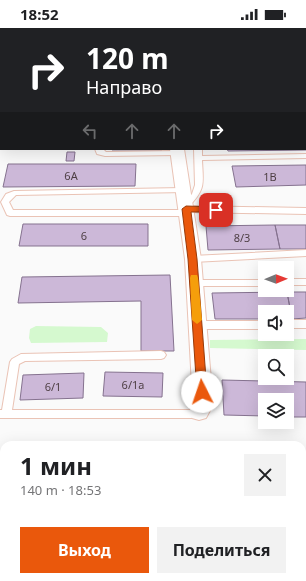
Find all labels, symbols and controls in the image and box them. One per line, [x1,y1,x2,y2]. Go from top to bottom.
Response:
text: 18:52 [20,4,59,24]
text: 120 m [86,39,169,77]
icon: right [20,44,72,96]
text: Направо [86,75,162,99]
icon: left [79,120,101,142]
icon: ahead [121,120,143,142]
icon: ahead [163,120,185,142]
icon: right [205,120,227,142]
house number: 6А [64,168,79,183]
house number: 1В [263,169,277,184]
pin [199,193,233,227]
icon: arrive [205,199,227,221]
house number: 6 [81,228,87,243]
house number: 8/3 [234,230,250,245]
north arrow [258,261,294,297]
map controls [258,261,294,429]
button: sound [258,305,294,341]
button: search [258,349,294,385]
position arrow [181,371,223,413]
house number: 6/1а [122,377,144,392]
house number: 6/1 [45,379,61,394]
button: layers [258,393,294,429]
text: 1 мин [20,449,92,482]
button: close [244,454,286,496]
text: 140 m · 18:53 [20,481,101,499]
button: Выход [20,527,149,573]
button: Поделиться [157,527,286,573]

